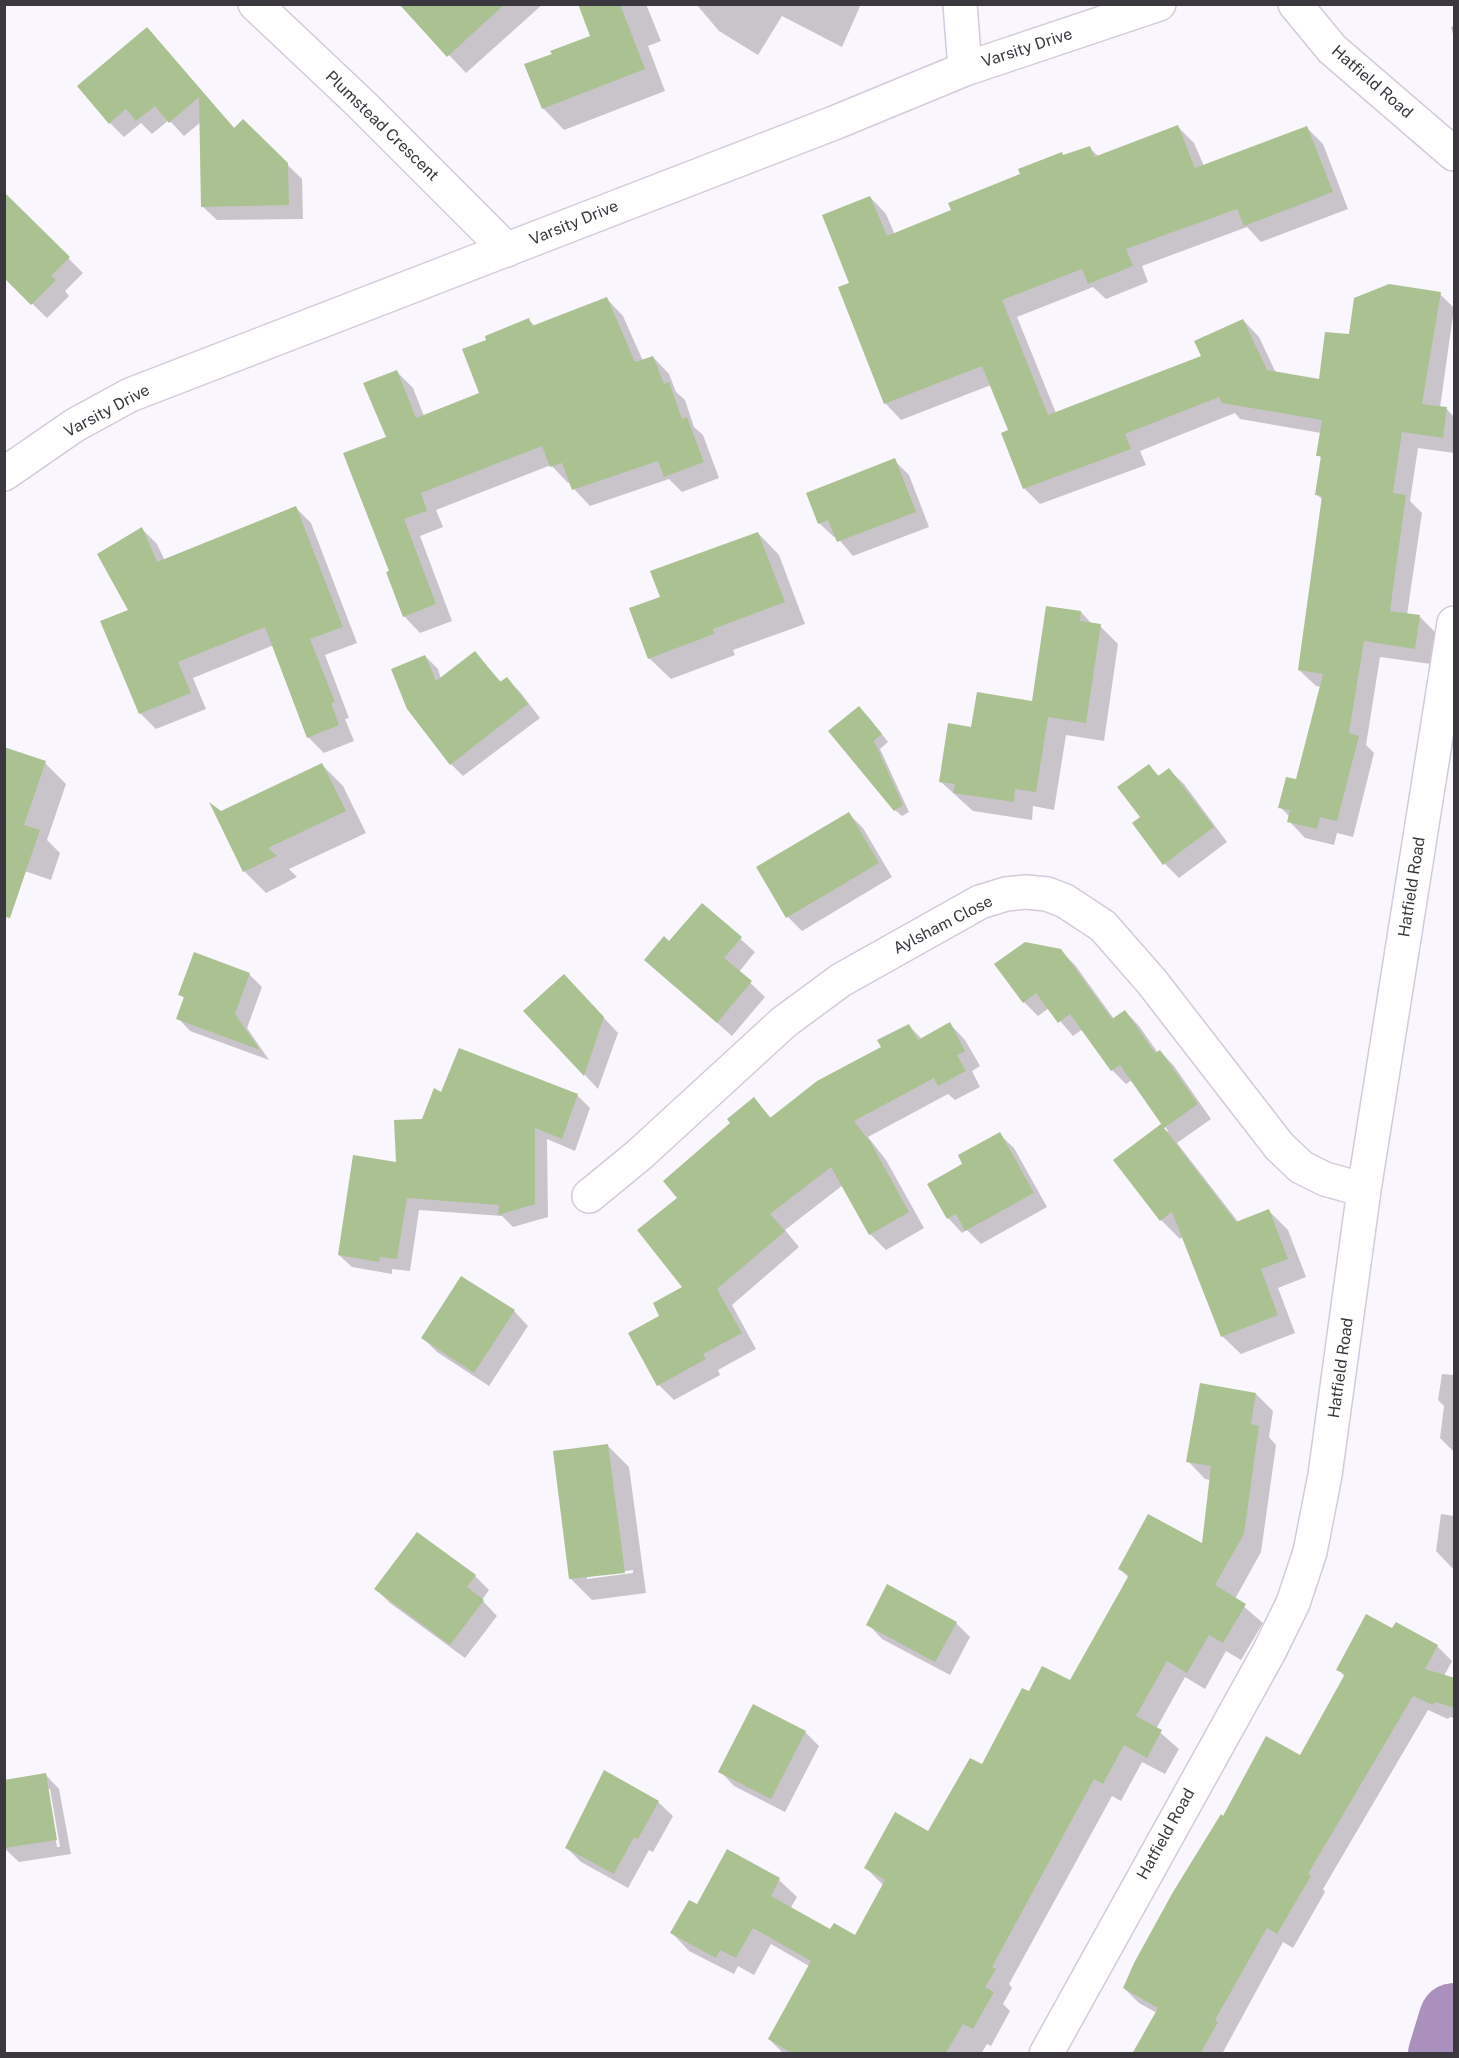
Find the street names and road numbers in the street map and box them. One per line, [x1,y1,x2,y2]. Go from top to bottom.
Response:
street label: Varsity Drive [979,24,1075,72]
street label: Hatfield Road [1327,42,1417,122]
street label: Plumstead Crescent [321,67,443,185]
street label: Varsity Drive [527,196,621,250]
street label: Varsity Drive [61,380,153,442]
street label: Hatfield Road [1395,835,1429,939]
street label: Aylsham Close [890,892,996,958]
street label: Hatfield Road [1324,1317,1358,1419]
street label: Hatfield Road [1133,1785,1199,1883]

